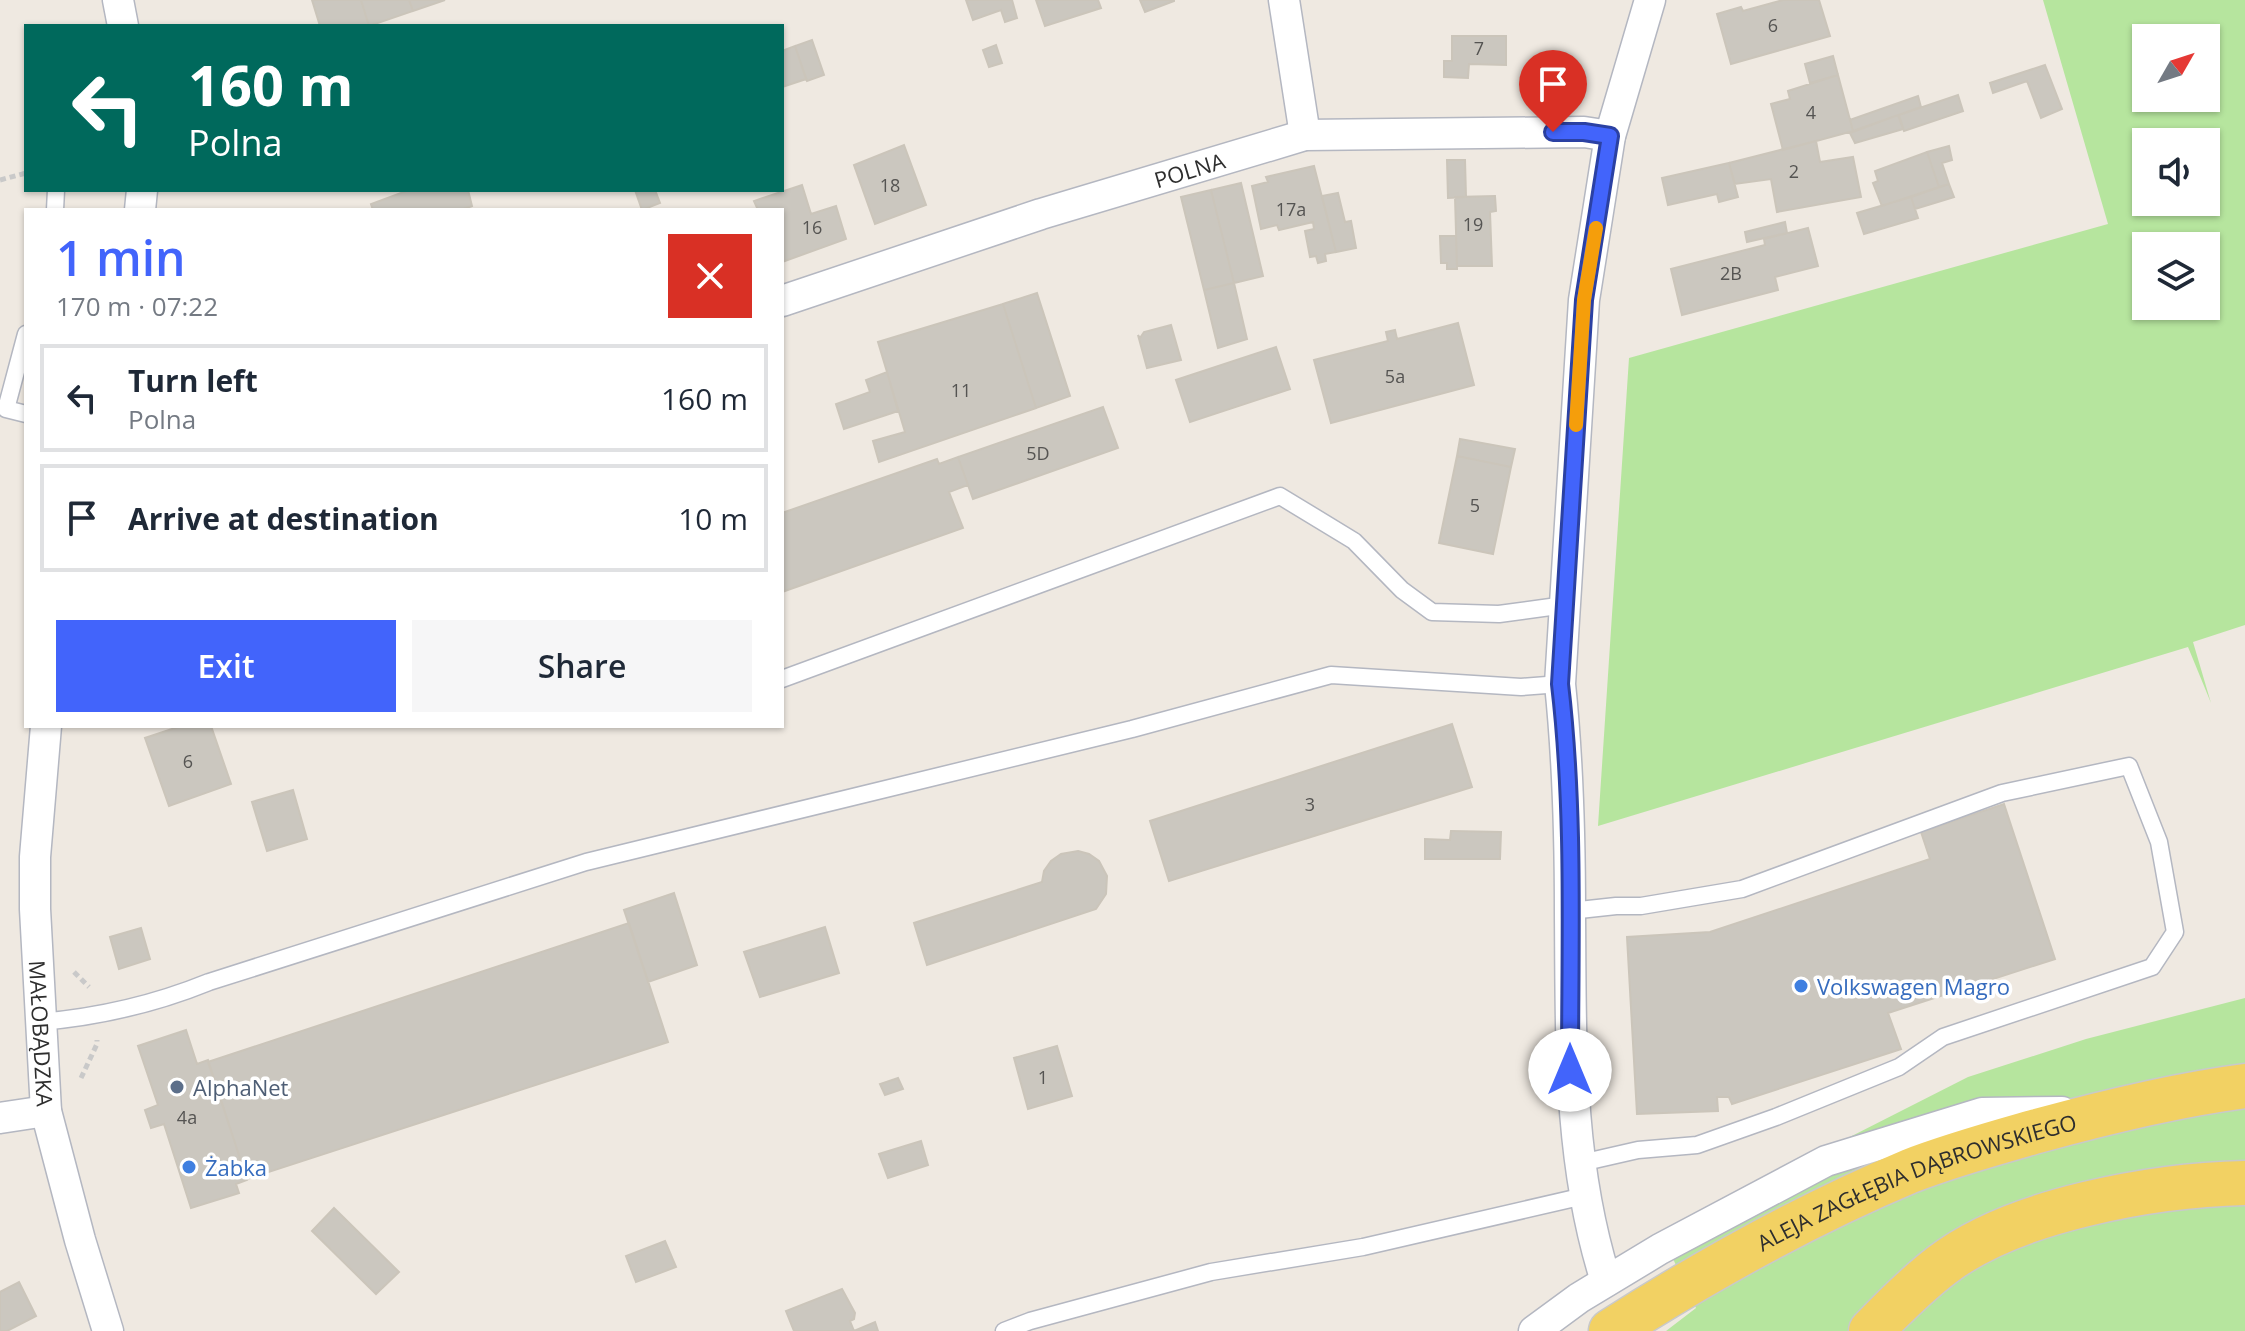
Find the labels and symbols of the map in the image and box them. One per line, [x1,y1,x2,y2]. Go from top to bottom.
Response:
house number: 6 [1768,13,1778,37]
north arrow [2132,24,2220,112]
house number: 7 [1474,36,1484,60]
pin [1519,50,1587,132]
house number: 4 [1806,100,1816,124]
street label: POLNA [1150,145,1228,194]
house number: 2 [1789,159,1799,183]
house number: 18 [880,173,900,197]
house number: 17a [1276,197,1306,221]
house number: 19 [1463,212,1483,236]
house number: 16 [802,215,822,239]
house number: 2B [1720,261,1742,285]
house number: 5a [1385,364,1405,388]
house number: 11 [951,378,971,402]
house number: 5D [1026,441,1050,465]
house number: 5 [1470,493,1480,517]
house number: 6 [183,749,193,773]
house number: 3 [1305,792,1315,816]
street label: MAŁOBĄDZKA [23,959,61,1107]
place label: Volkswagen Magro [1817,971,2010,1001]
marker: Volkswagen Magro [1792,977,1810,995]
position arrow [1528,1028,1612,1112]
house number: 1 [1038,1065,1048,1089]
place label: AlphaNet [193,1072,289,1102]
marker: AlphaNet [168,1078,186,1096]
house number: 4a [177,1105,197,1129]
street label: ALEJA ZAGŁĘBIA DĄBROWSKIEGO [1751,1106,2080,1257]
place label: Żabka [205,1152,267,1182]
marker: Żabka [180,1158,198,1176]

